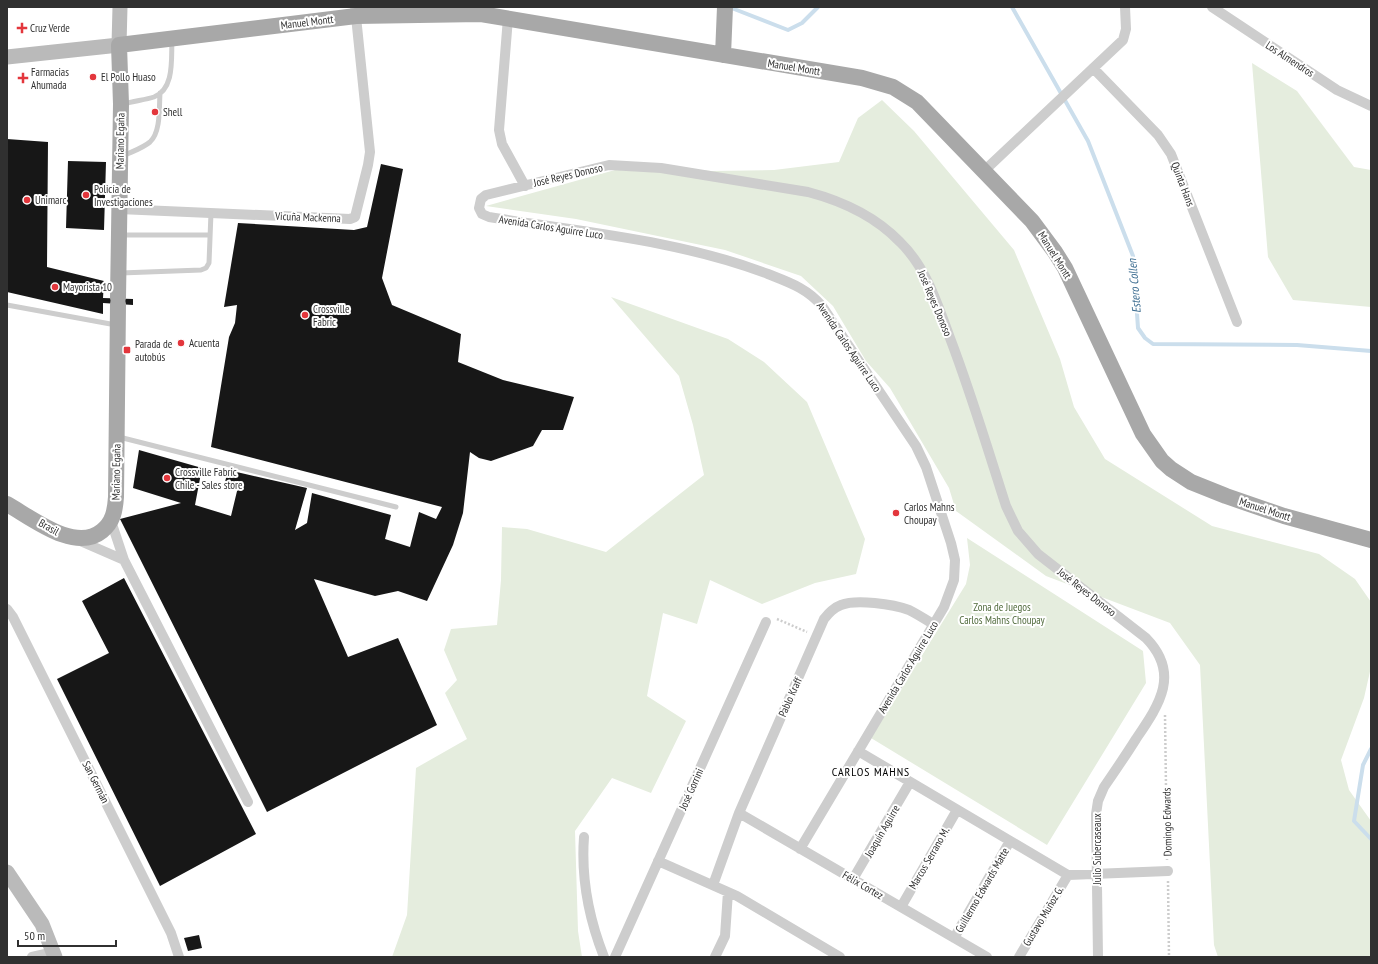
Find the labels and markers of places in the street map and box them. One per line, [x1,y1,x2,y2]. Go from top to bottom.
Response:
place label: Cruz Verde [30,21,70,35]
marker: Cruz Verde [17,23,27,33]
place label: Farmacias Ahumada [31,65,69,92]
place label: El Pollo Huaso [101,70,156,84]
marker: El Pollo Huaso [88,72,98,82]
marker: Farmacias Ahumada [18,73,28,83]
place label: Shell [163,105,183,119]
marker: Shell [150,107,160,117]
place label: Policía de Investigaciones [94,182,153,209]
marker: Policía de Investigaciones [81,190,91,200]
place label: Unimarc [35,193,67,207]
marker: Unimarc [22,195,32,205]
place label: Mayorista 10 [63,280,112,294]
marker: Mayorista 10 [50,282,60,292]
place label: Crossville Fabric [313,302,350,329]
marker: Crossville Fabric [300,310,310,320]
place label: Acuenta [189,336,220,350]
place label: Parada de autobús [135,337,173,364]
marker: Acuenta [176,338,186,348]
marker: Parada de autobús [122,345,132,355]
place label: Crossville Fabric Chile - Sales store [175,465,243,492]
marker: Crossville Fabric Chile - Sales store [162,473,172,483]
place label: Carlos Mahns Choupay [904,500,955,527]
marker: Carlos Mahns Choupay [891,508,901,518]

